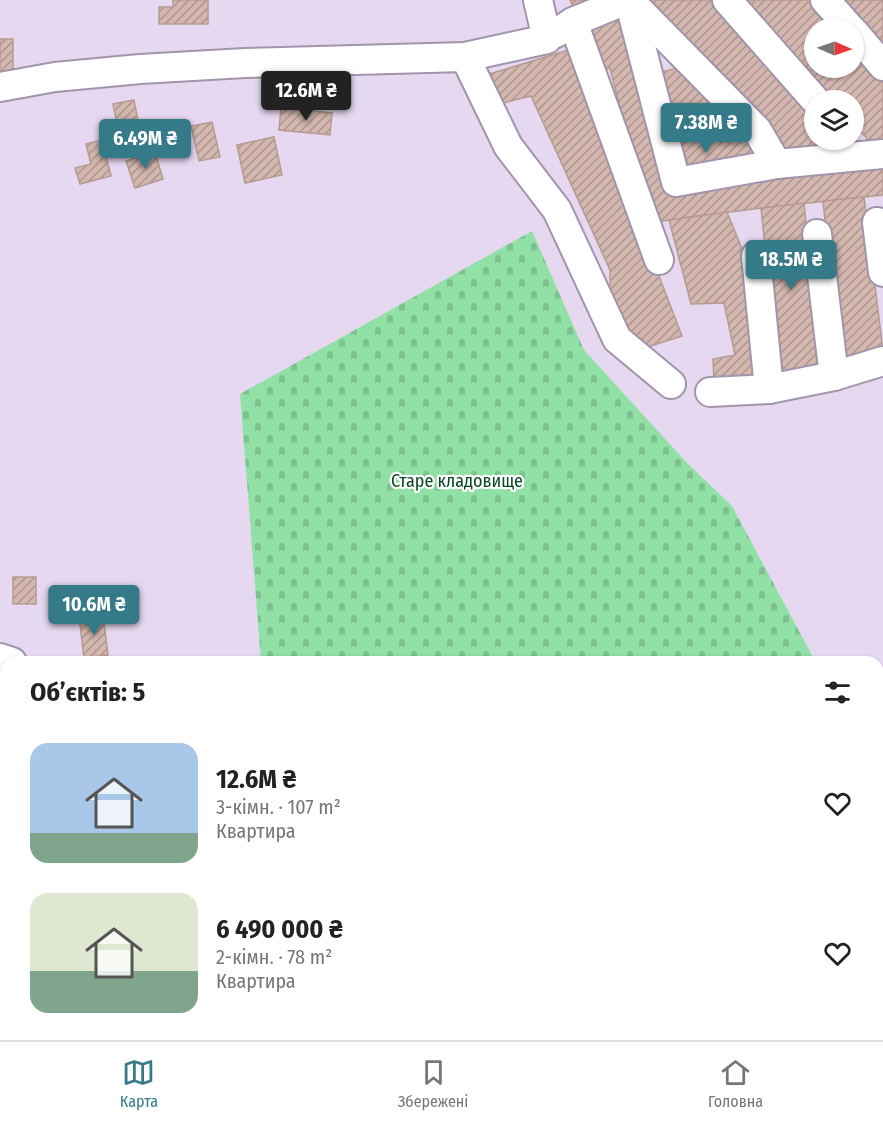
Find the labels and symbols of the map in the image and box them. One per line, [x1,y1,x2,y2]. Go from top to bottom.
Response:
north arrow [804,18,864,78]
pin: 12.6M ₴ [251,71,361,122]
pin: 7.38M ₴ [651,103,761,154]
pin: 6.49M ₴ [90,119,200,170]
pin: 18.5M ₴ [736,240,846,291]
park label: Старе кладовище [391,470,523,492]
pin: 10.6M ₴ [39,585,149,636]

